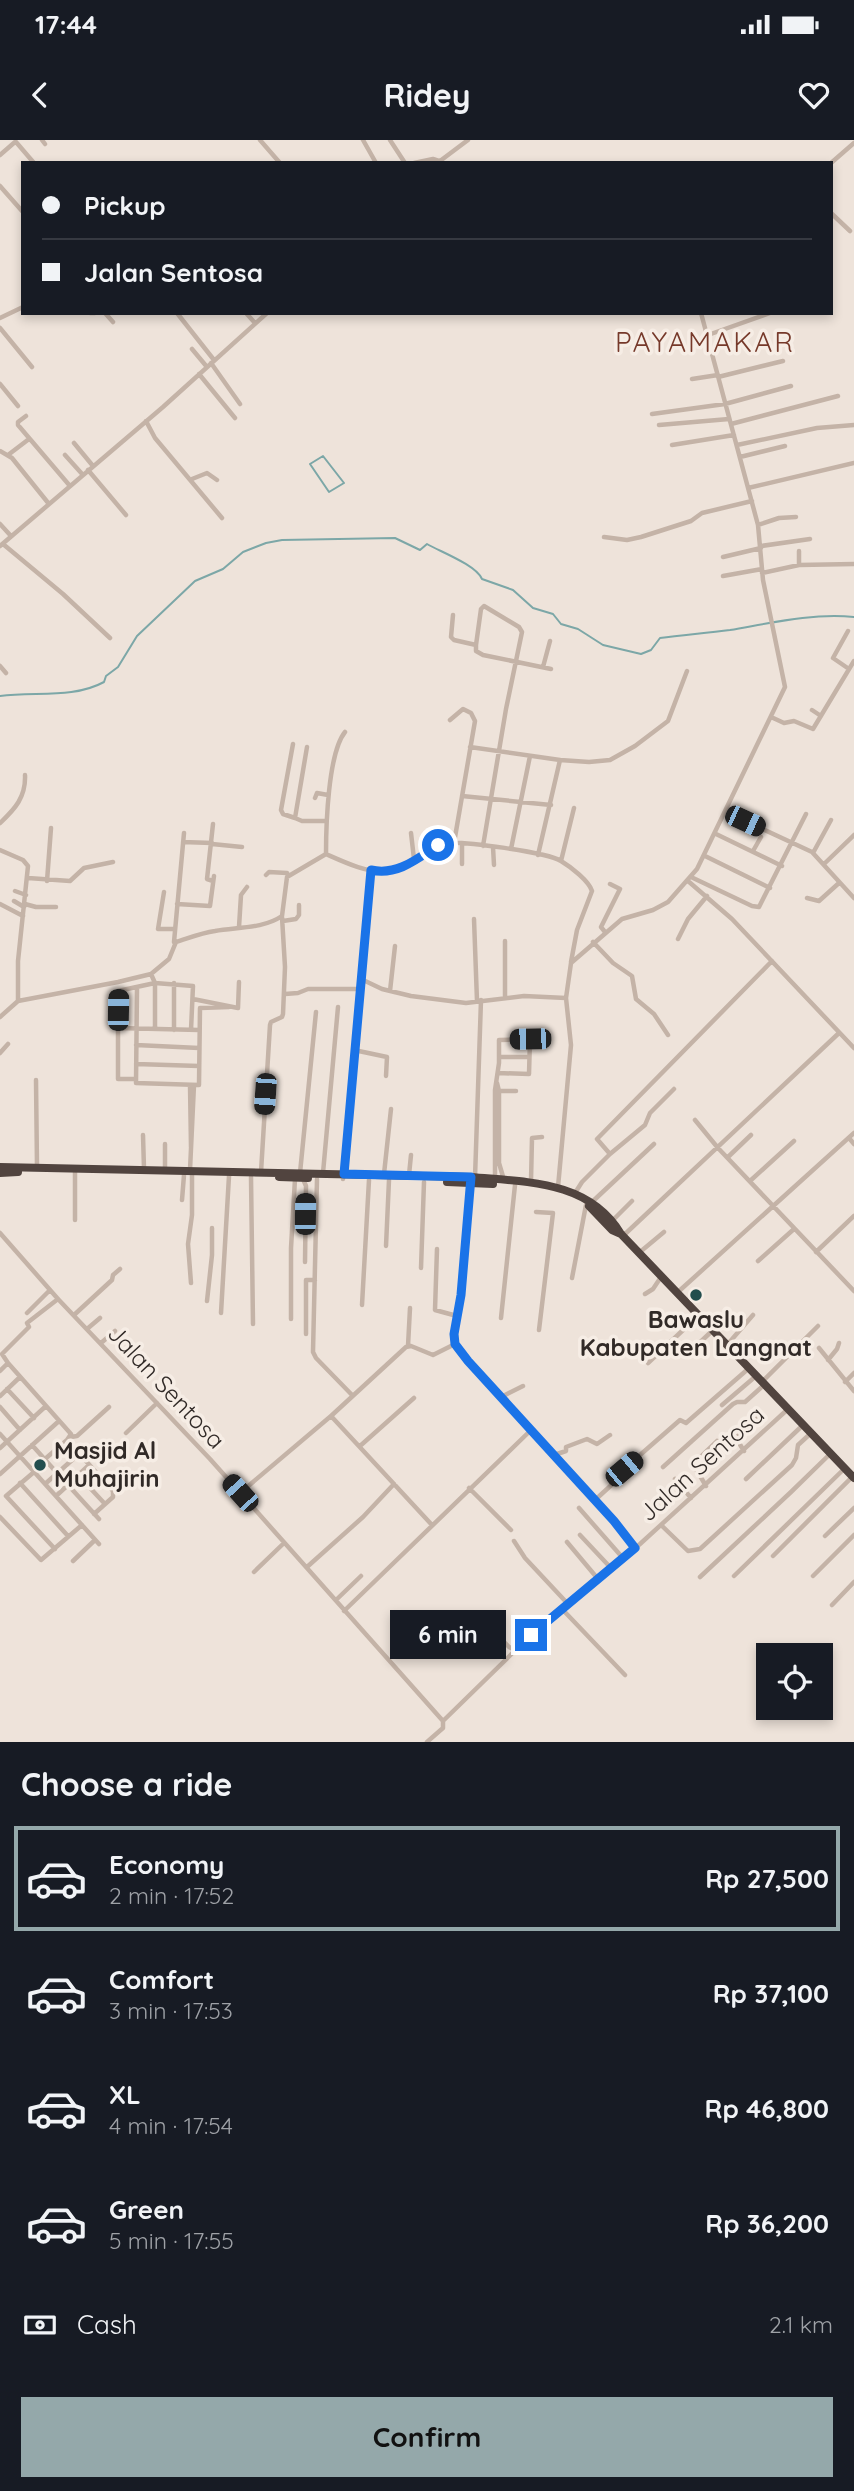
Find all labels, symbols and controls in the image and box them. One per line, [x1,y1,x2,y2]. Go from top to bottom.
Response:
text: 17:44 [35,8,97,41]
text: Ridey [383,75,471,115]
icon: back [21,76,59,114]
icon: heart [795,76,833,114]
text: Pickup [84,189,166,222]
text: Jalan Sentosa [84,256,263,289]
district label: PAYAMAKAR [615,324,795,359]
car [722,803,769,839]
route start [422,829,454,861]
car [108,989,129,1031]
car [509,1028,552,1050]
car [254,1072,277,1116]
car [295,1193,316,1235]
marker: Bawaslu Kabupaten Langnat [688,1287,704,1303]
place label: Bawaslu Kabupaten Langnat [580,1304,812,1362]
street label: Jalan Sentosa [102,1318,232,1454]
street label: Jalan Sentosa [633,1399,770,1527]
place label: Masjid Al Muhajirin [54,1435,160,1493]
car [602,1447,647,1491]
marker: Masjid Al Muhajirin [32,1457,48,1473]
car [219,1470,262,1516]
callout: 6 min [391,1610,506,1660]
route end [515,1619,547,1651]
text: 6 min [418,1620,478,1649]
map controls [756,1643,833,1720]
button: locate [756,1643,833,1720]
text: Choose a ride [21,1764,233,1804]
icon: car [25,1847,88,1910]
text: Economy [109,1848,224,1881]
text: Rp 27,500 [705,1862,829,1895]
text: 2 min · 17:52 [109,1881,234,1910]
icon: car [25,1962,88,2025]
text: Comfort [109,1963,214,1996]
text: Rp 37,100 [713,1977,829,2010]
text: 3 min · 17:53 [109,1996,233,2025]
icon: car [25,2077,88,2140]
text: XL [109,2078,141,2111]
text: Rp 46,800 [705,2092,829,2125]
text: 4 min · 17:54 [109,2111,233,2140]
icon: car [25,2192,88,2255]
text: Green [109,2193,184,2226]
text: Rp 36,200 [705,2207,829,2240]
text: 5 min · 17:55 [109,2226,234,2255]
icon: cash [21,2306,59,2344]
text: Cash [77,2308,137,2341]
text: 2.1 km [769,2310,833,2339]
button: Confirm [21,2397,833,2477]

